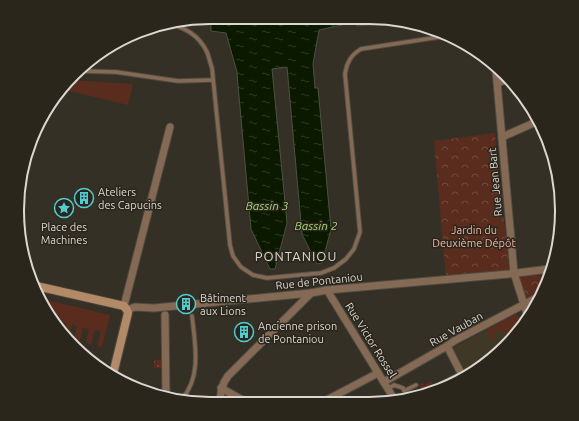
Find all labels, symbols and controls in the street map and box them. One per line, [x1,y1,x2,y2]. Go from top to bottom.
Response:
street label: Rue Jean Bart [486,147,504,217]
place label: Ateliers des Capucins [98,186,162,211]
building icon: Ateliers des Capucins [73,187,95,209]
place icon: Place des Machines [53,197,75,219]
water label: Bassin 3 [245,199,289,212]
water label: Bassin 2 [294,219,338,232]
place label: Place des Machines [41,221,87,246]
park label: Jardin du Deuxième Dépôt [432,224,516,249]
district label: PONTANIOU [255,249,337,263]
street label: Rue de Pontaniou [275,270,363,292]
place label: Bâtiment aux Lions [200,292,246,317]
building icon: Bâtiment aux Lions [175,293,197,315]
street label: Rue Victor Rossel [343,300,399,380]
street label: Rue Vauban [427,309,485,349]
place label: Ancienne prison de Pontaniou [258,320,337,345]
building icon: Ancienne prison de Pontaniou [233,321,255,343]

